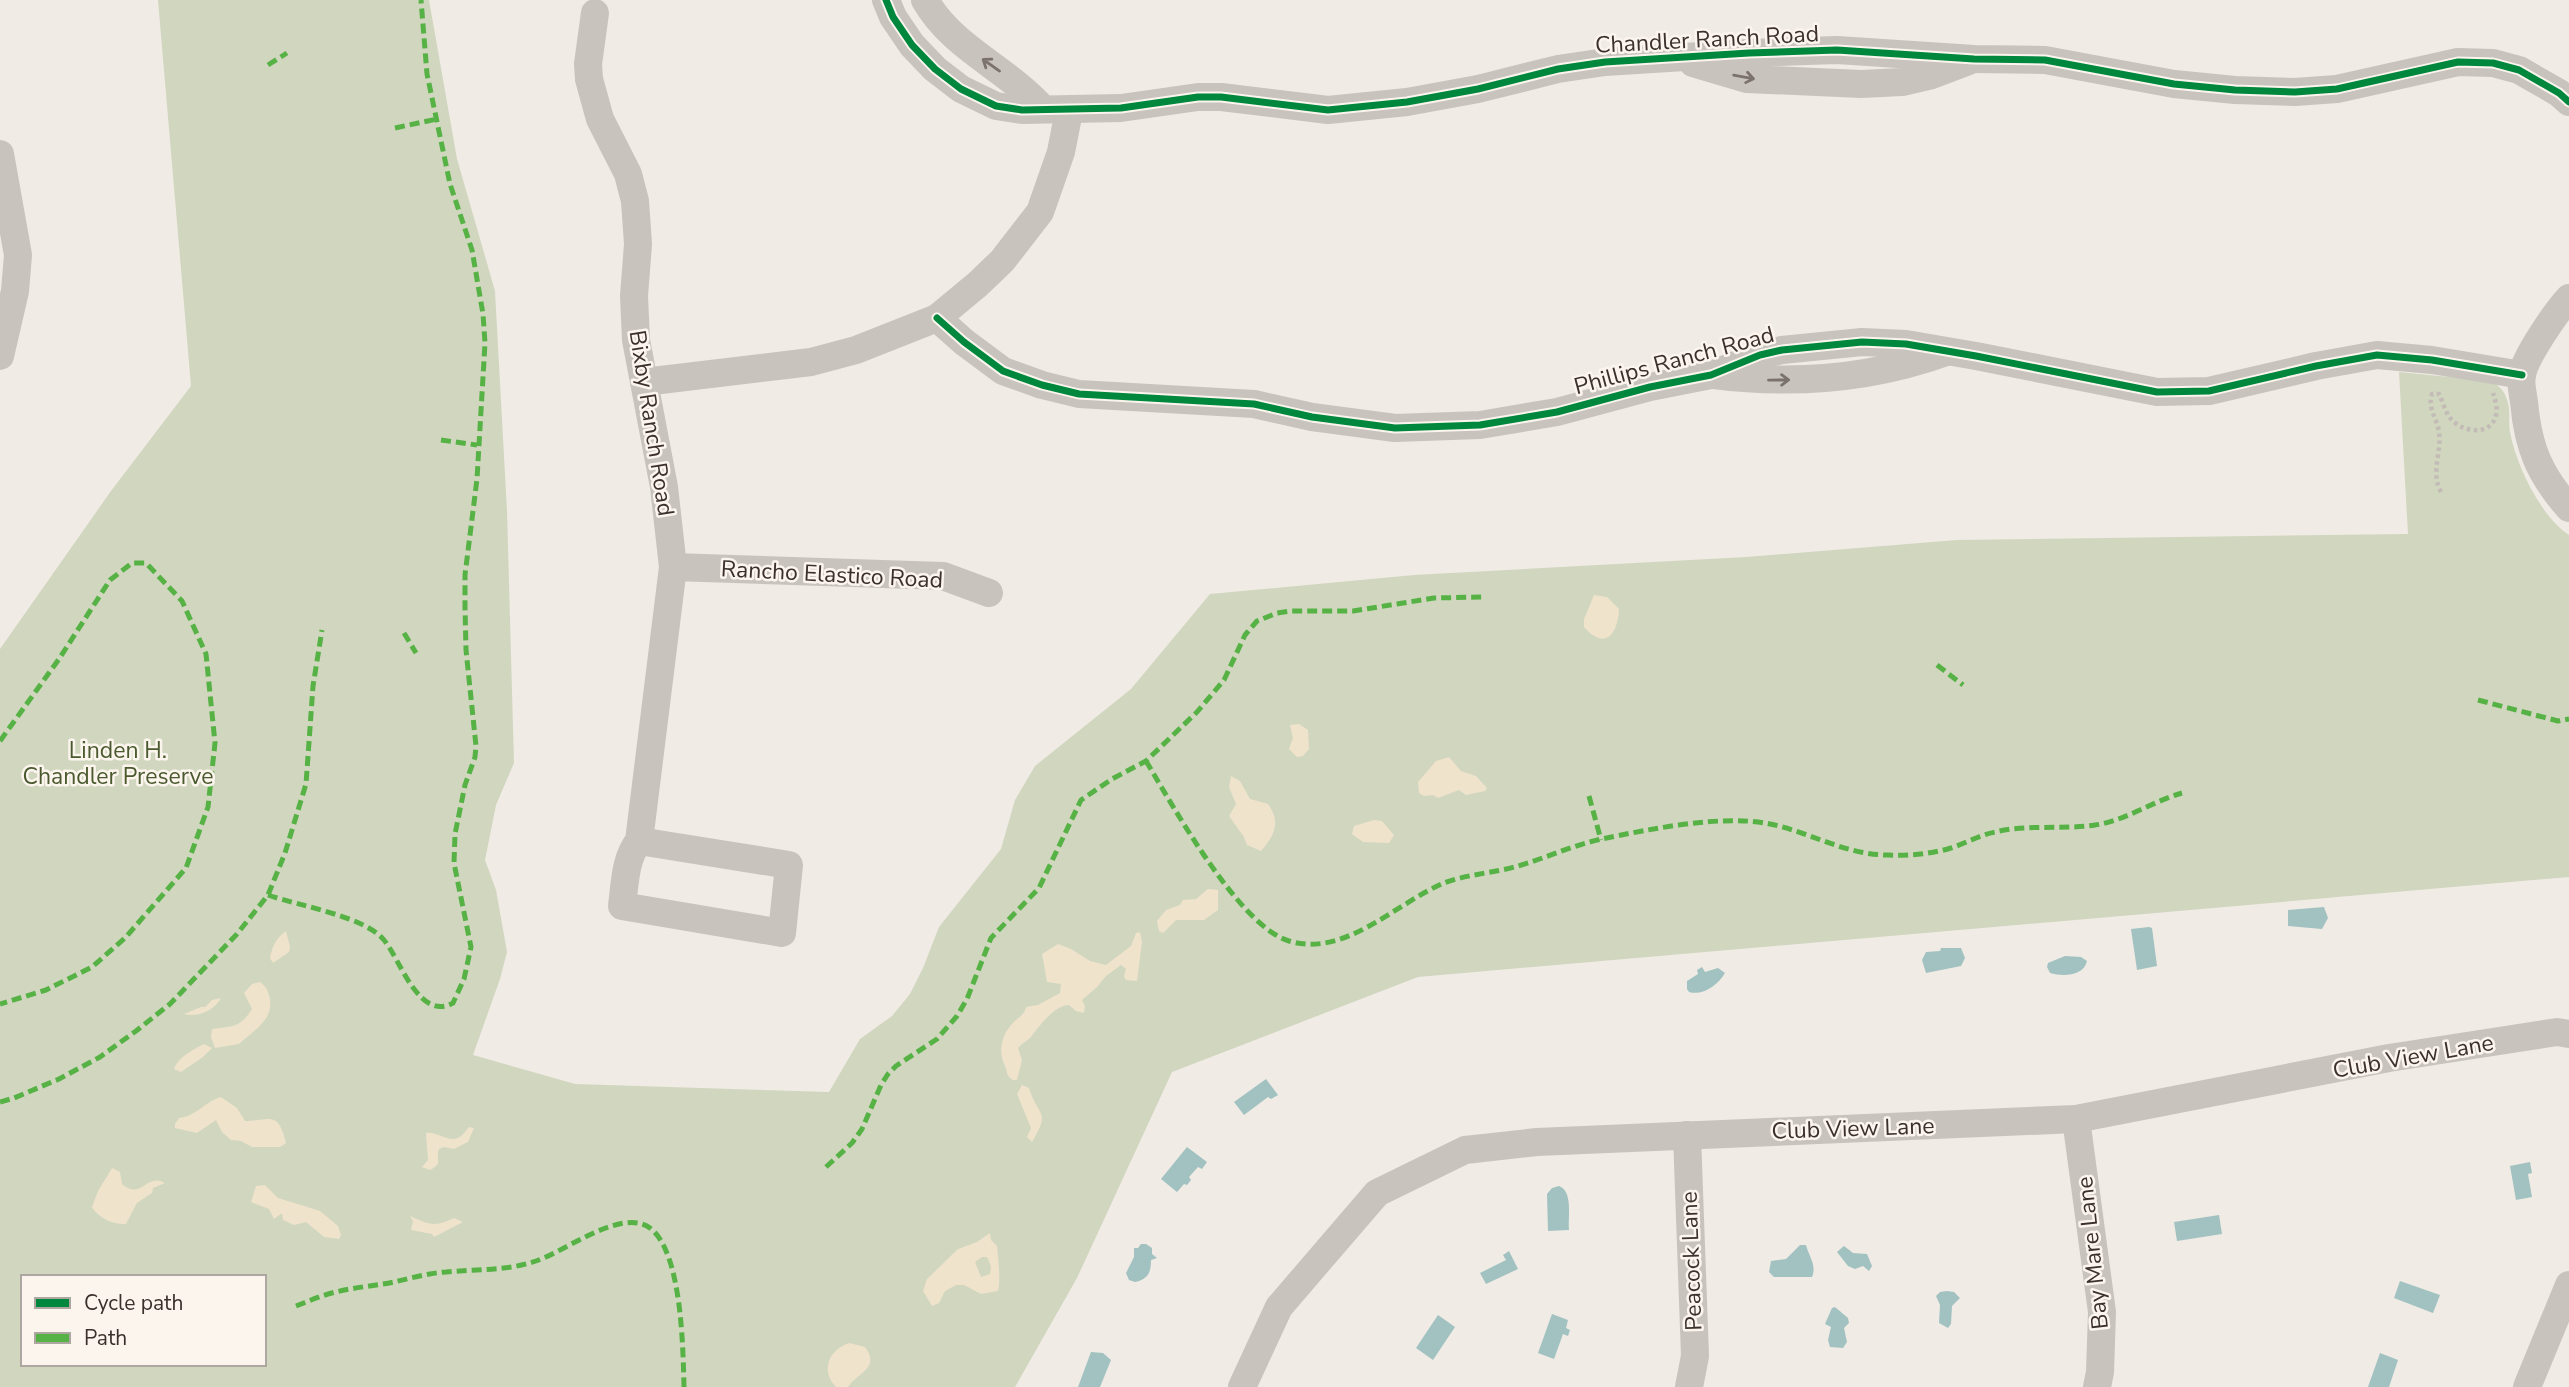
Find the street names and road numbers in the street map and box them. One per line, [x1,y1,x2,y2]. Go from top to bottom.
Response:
street label: Chandler Ranch Road [1594,18,1820,61]
street label: Phillips Ranch Road [1571,319,1778,402]
street label: Bixby Ranch Road [622,328,681,518]
street label: Rancho Elastico Road [720,553,944,596]
street label: Club View Lane [2330,1027,2496,1086]
street label: Club View Lane [1771,1110,1935,1147]
street label: Bay Mare Lane [2069,1175,2116,1331]
street label: Peacock Lane [1674,1191,1709,1331]

